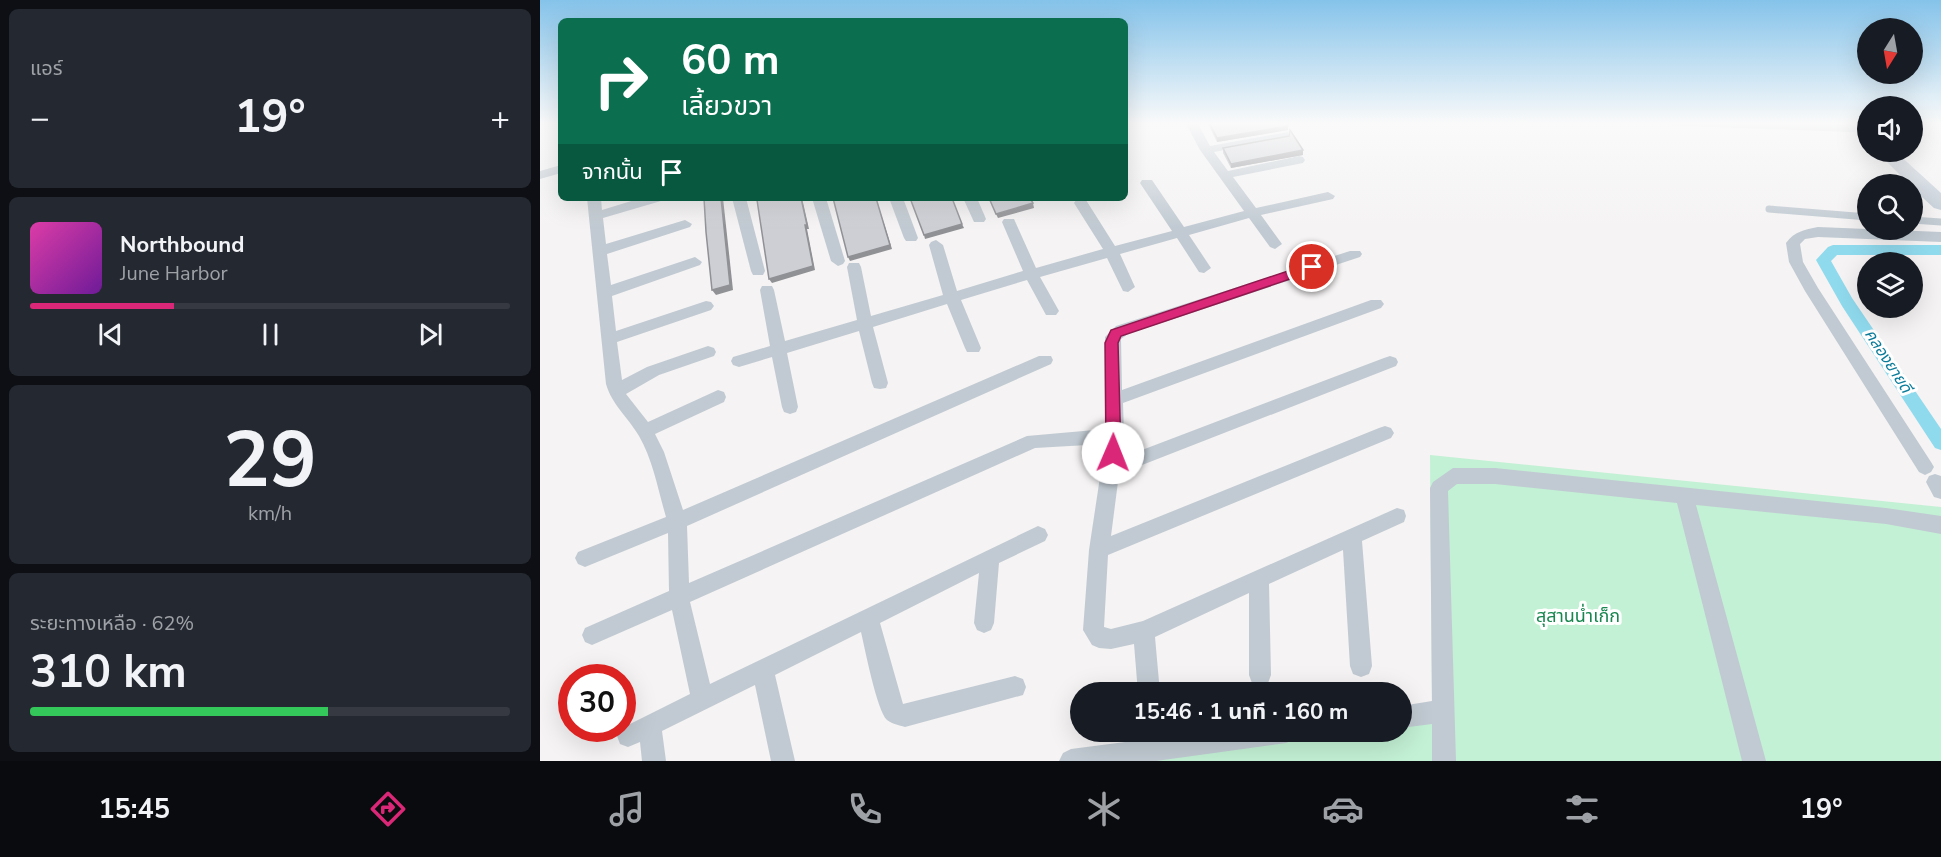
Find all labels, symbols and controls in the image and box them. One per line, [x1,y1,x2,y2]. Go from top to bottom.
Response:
north arrow [1857,18,1923,84]
map controls [1857,18,1923,318]
text: 60 m [681,32,780,89]
icon: right [582,42,660,120]
text: แอร์ [30,55,62,82]
text: 19° [234,87,306,148]
text: เลี้ยวขวา [681,88,772,125]
text: − [30,96,50,141]
text: + [490,96,510,141]
button: sound [1857,96,1923,162]
icon: arrive [655,156,688,189]
text: จากนั้น [582,157,643,187]
button: search [1857,174,1923,240]
text: Northbound [120,230,244,260]
pin [1286,241,1337,292]
icon: arrive [1295,250,1328,283]
button: layers [1857,252,1923,318]
text: June Harbor [120,260,228,287]
icon: previous [94,318,127,351]
icon: pause [254,318,287,351]
icon: next [414,318,447,351]
water label: คลองยายดี [1859,325,1918,399]
text: 29 [223,407,317,514]
position arrow [1081,421,1145,485]
text: km/h [248,500,292,527]
park label: สุสานน่ำเก็ก [1536,603,1620,628]
text: ระยะทางเหลือ · 62% [30,610,194,637]
text: 310 km [30,642,187,703]
speed limit sign: 30 [558,664,636,742]
text: 15:46 · 1 นาที · 160 m [1134,697,1348,727]
icon: directions [367,788,409,830]
icon: music [606,788,648,830]
icon: phone [844,788,886,830]
icon: climate [1083,788,1125,830]
icon: car [1322,788,1364,830]
icon: filters [1561,788,1603,830]
text: 15:45 [98,791,170,828]
text: 19° [1800,791,1842,828]

